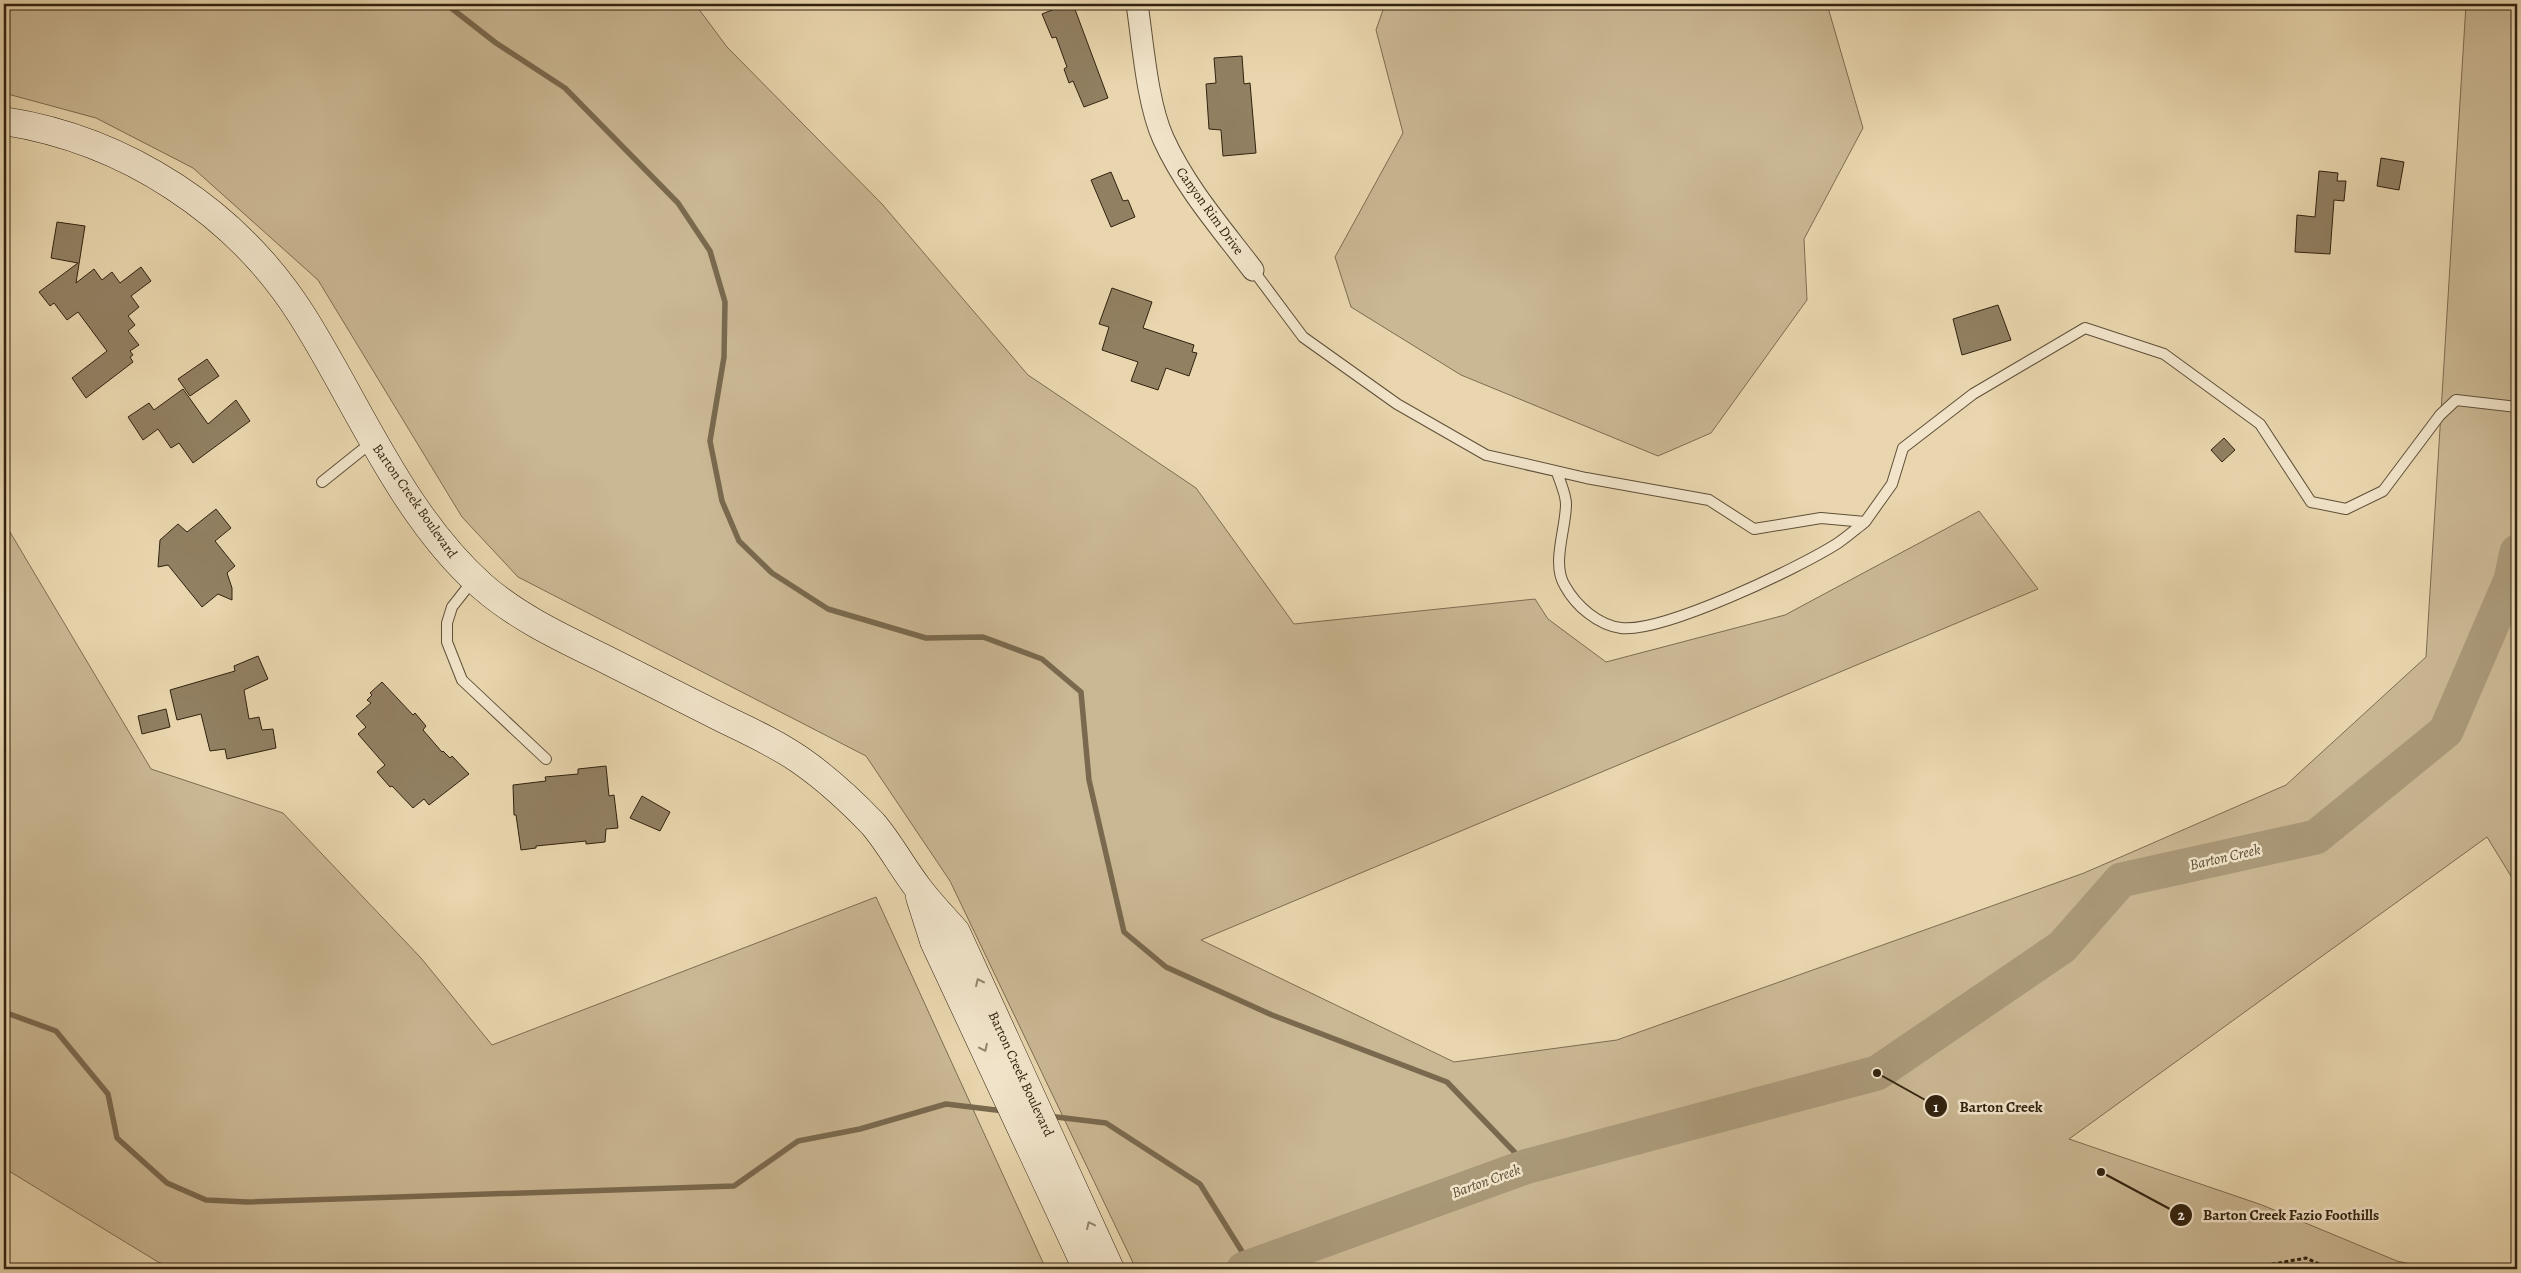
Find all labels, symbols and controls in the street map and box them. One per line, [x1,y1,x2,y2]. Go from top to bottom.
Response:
street label: Canyon Rim Drive [1172,163,1248,259]
street label: Barton Creek Boulevard [368,440,462,563]
water label: Barton Creek [2188,839,2263,875]
one-way arrow [974,978,985,987]
street label: Barton Creek Boulevard [984,1008,1059,1140]
one-way arrow [978,1043,988,1052]
callout: Barton Creek [1924,1091,2052,1121]
text: 1 [1933,1097,1939,1117]
text: Barton Creek [1959,1097,2043,1117]
water label: Barton Creek [1449,1159,1524,1203]
callout: Barton Creek Fazio Foothills [2168,1200,2390,1230]
text: 2 [2177,1205,2185,1225]
text: Barton Creek Fazio Foothills [2203,1205,2379,1225]
one-way arrow [1085,1221,1096,1230]

